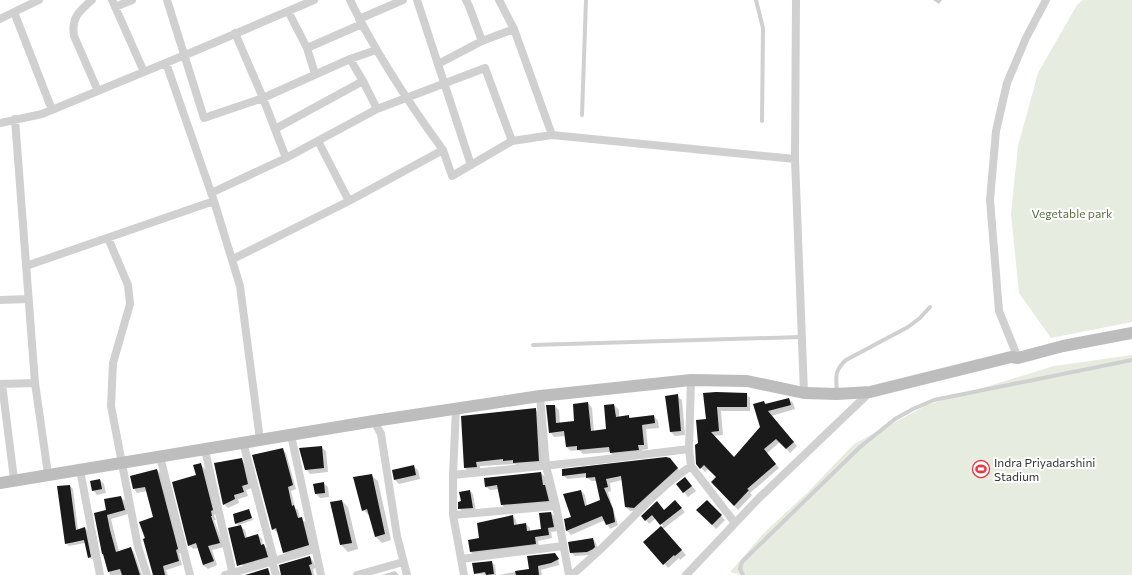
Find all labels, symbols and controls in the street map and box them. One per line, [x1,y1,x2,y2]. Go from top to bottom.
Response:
park label: Vegetable park [1032,206,1113,220]
place label: Indra Priyadarshini Stadium [994,455,1095,483]
sports icon: Indra Priyadarshini Stadium [971,459,991,479]

